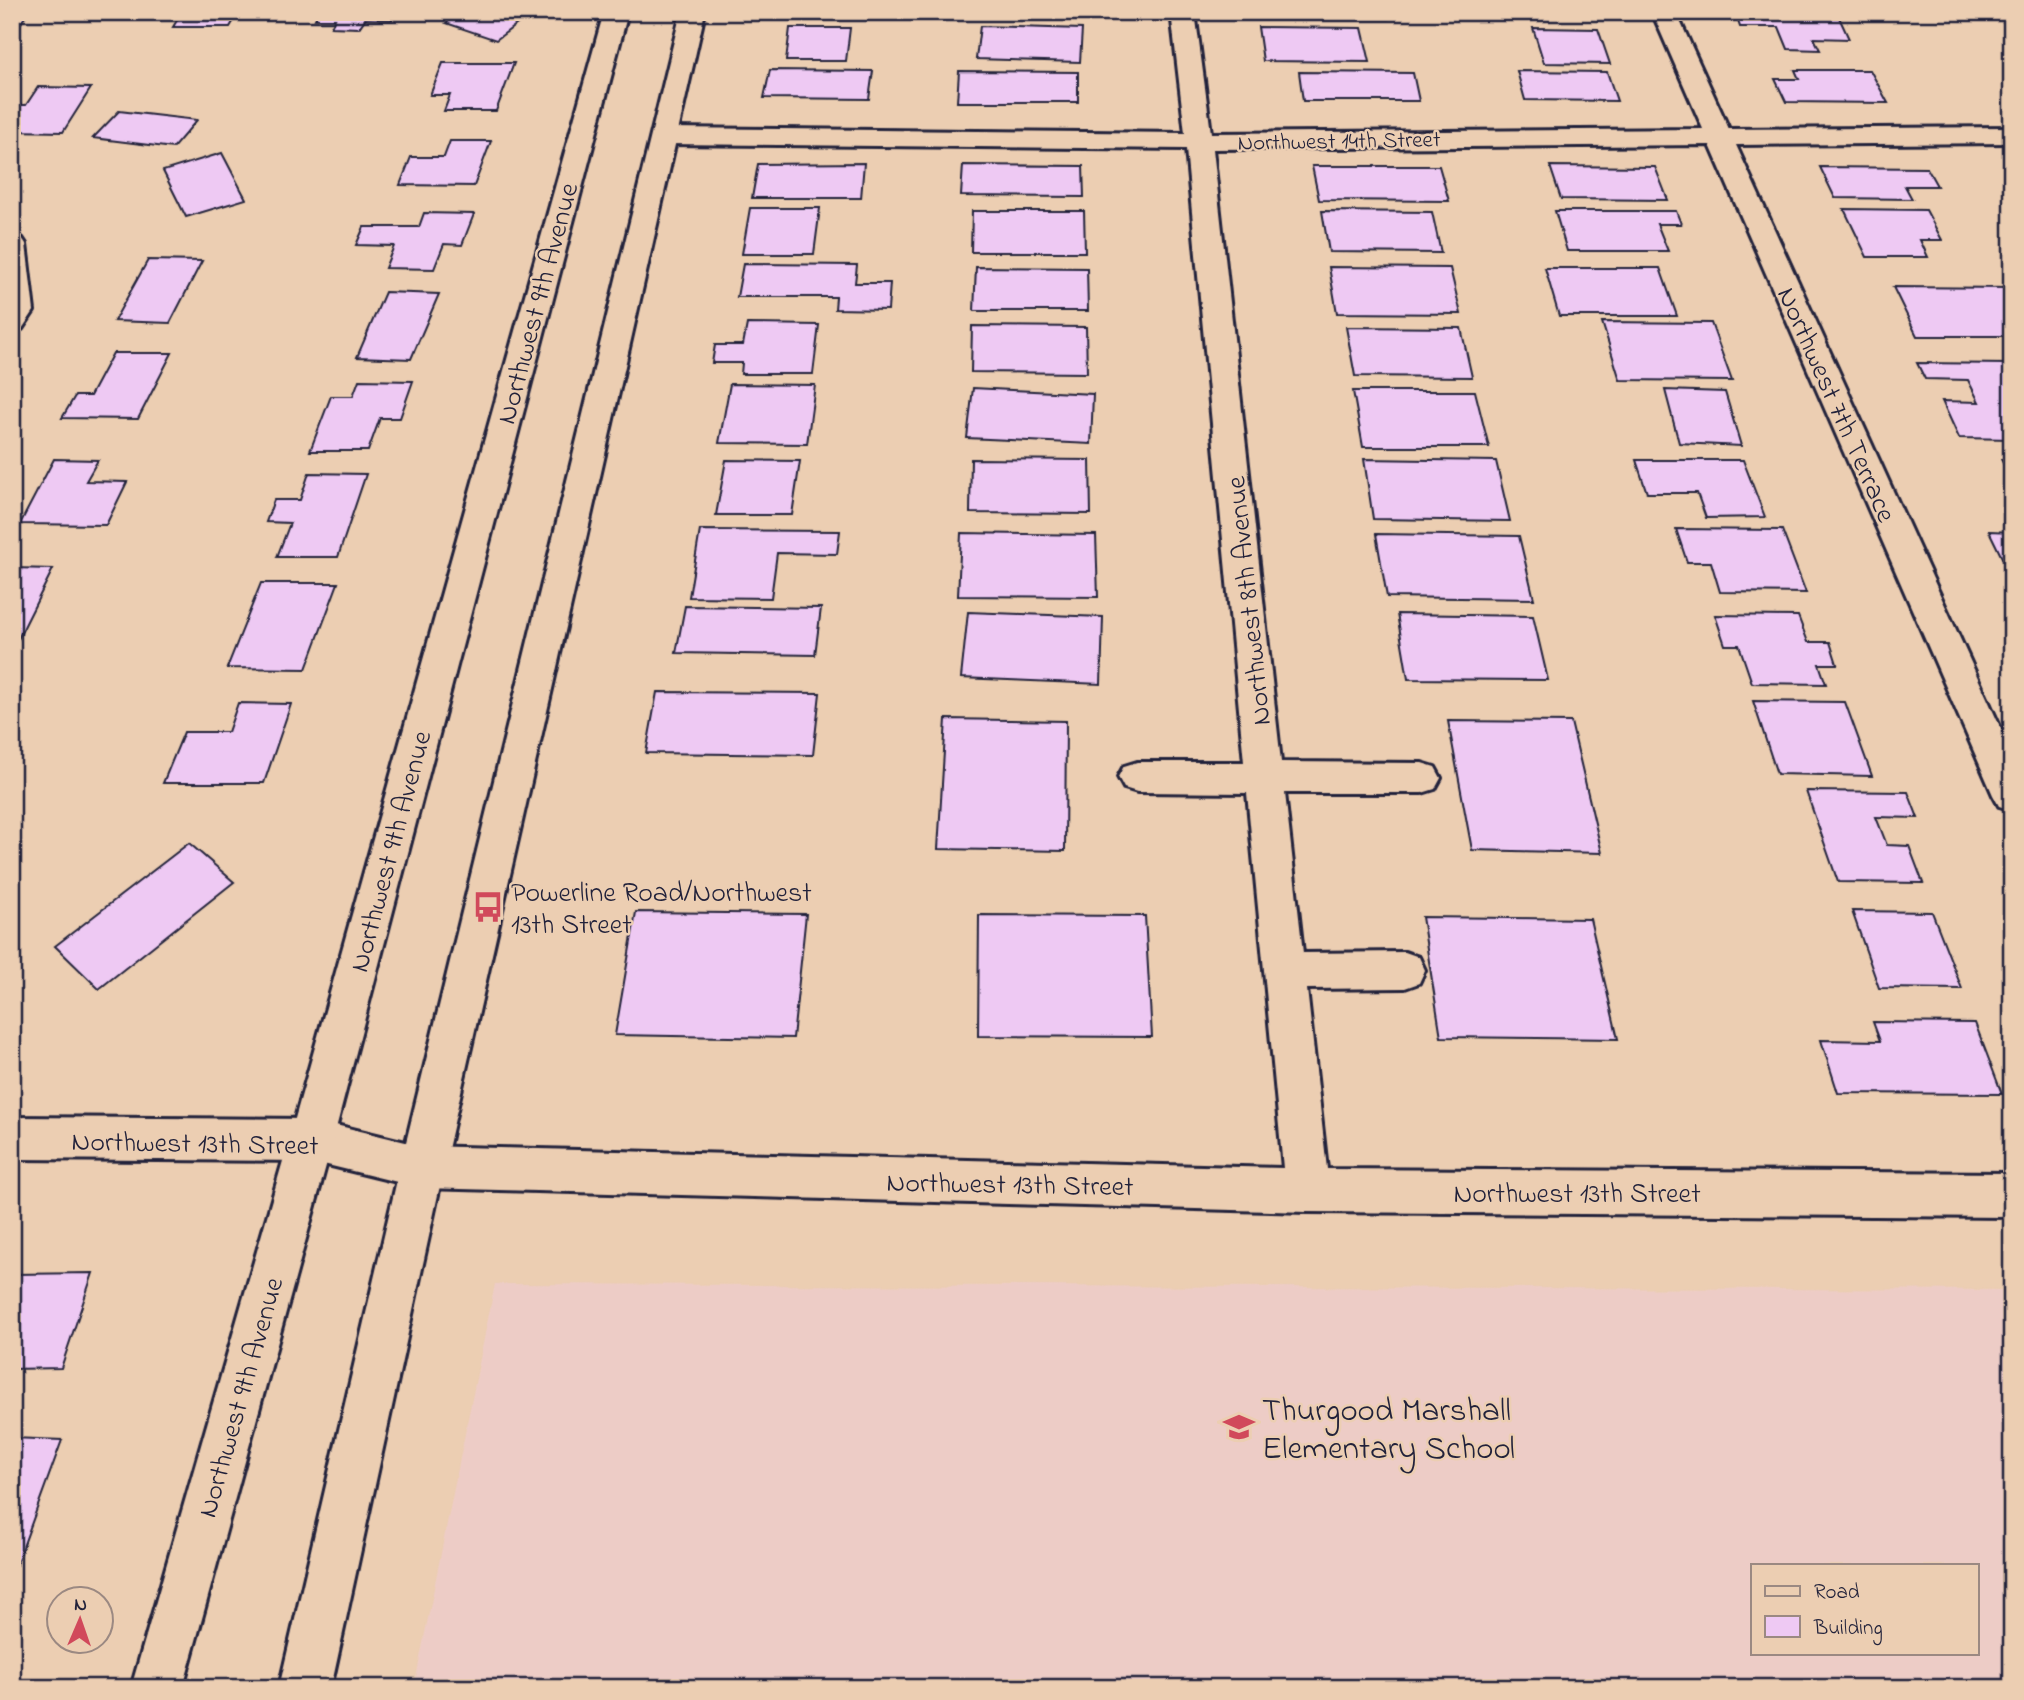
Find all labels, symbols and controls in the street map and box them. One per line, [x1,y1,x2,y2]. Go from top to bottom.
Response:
street label: Northwest 14th Street [1237,124,1441,161]
street label: Northwest 9th Avenue [487,178,591,429]
street label: Northwest 7th Terrace [1764,281,1905,530]
street label: Northwest 8th Avenue [1217,474,1284,727]
street label: Northwest 9th Avenue [340,726,444,977]
place label: Powerline Road/Northwest 13th Street [511,874,812,947]
bus stop icon: Powerline Road/Northwest 13th Street [471,890,505,924]
street label: Northwest 13th Street [71,1123,319,1168]
street label: Northwest 13th Street [886,1164,1134,1209]
street label: Northwest 13th Street [1453,1175,1701,1216]
street label: Northwest 9th Avenue [188,1273,296,1523]
place label: Thurgood Marshall Elementary School [1262,1388,1515,1474]
school or university icon: Thurgood Marshall Elementary School [1222,1410,1256,1444]
legend [1751,1564,1979,1654]
text: Road [1814,1578,1860,1608]
north arrow [46,1584,116,1654]
text: N [74,1592,88,1619]
text: Building [1813,1614,1883,1646]

